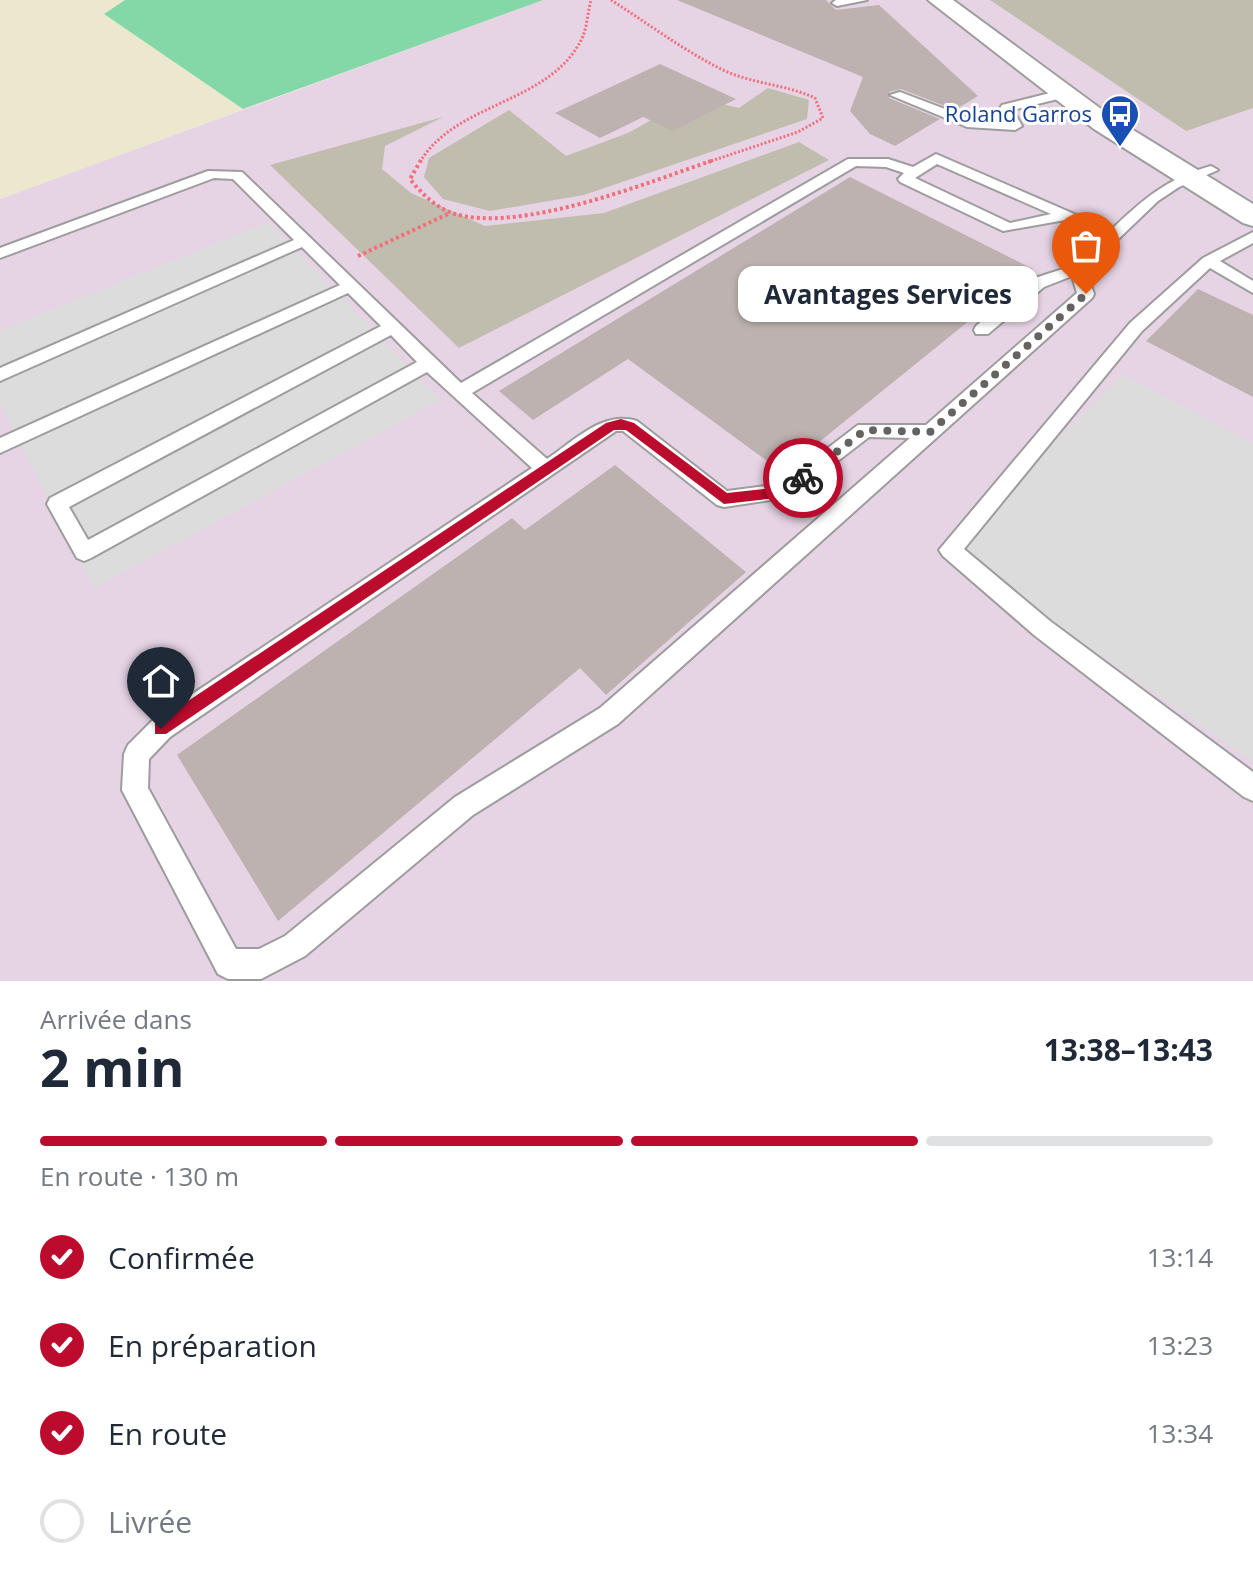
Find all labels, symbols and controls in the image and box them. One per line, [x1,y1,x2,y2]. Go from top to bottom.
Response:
bus stop icon: Roland Garros [1099,93,1141,148]
place label: Roland Garros [945,98,1092,128]
pin [1052,212,1120,294]
icon: bag [1064,224,1108,268]
callout: Avantages Services [738,266,1038,322]
text: Avantages Services [764,276,1012,312]
courier [763,438,843,518]
icon: bike [781,456,825,500]
pin [127,647,195,729]
icon: home [139,659,183,703]
text: Arrivée dans [40,1001,192,1037]
text: 13:38–13:43 [1044,1029,1213,1070]
text: 2 min [40,1031,184,1102]
text: En route · 130 m [40,1158,239,1194]
icon: check [40,1235,84,1279]
text: Confirmée [108,1237,255,1278]
text: 13:14 [1147,1239,1213,1275]
icon: check [40,1323,84,1367]
text: En préparation [108,1325,317,1366]
text: 13:23 [1147,1327,1213,1363]
icon: check [40,1411,84,1455]
text: En route [108,1413,227,1454]
text: 13:34 [1147,1415,1213,1451]
text: Livrée [108,1501,192,1542]

